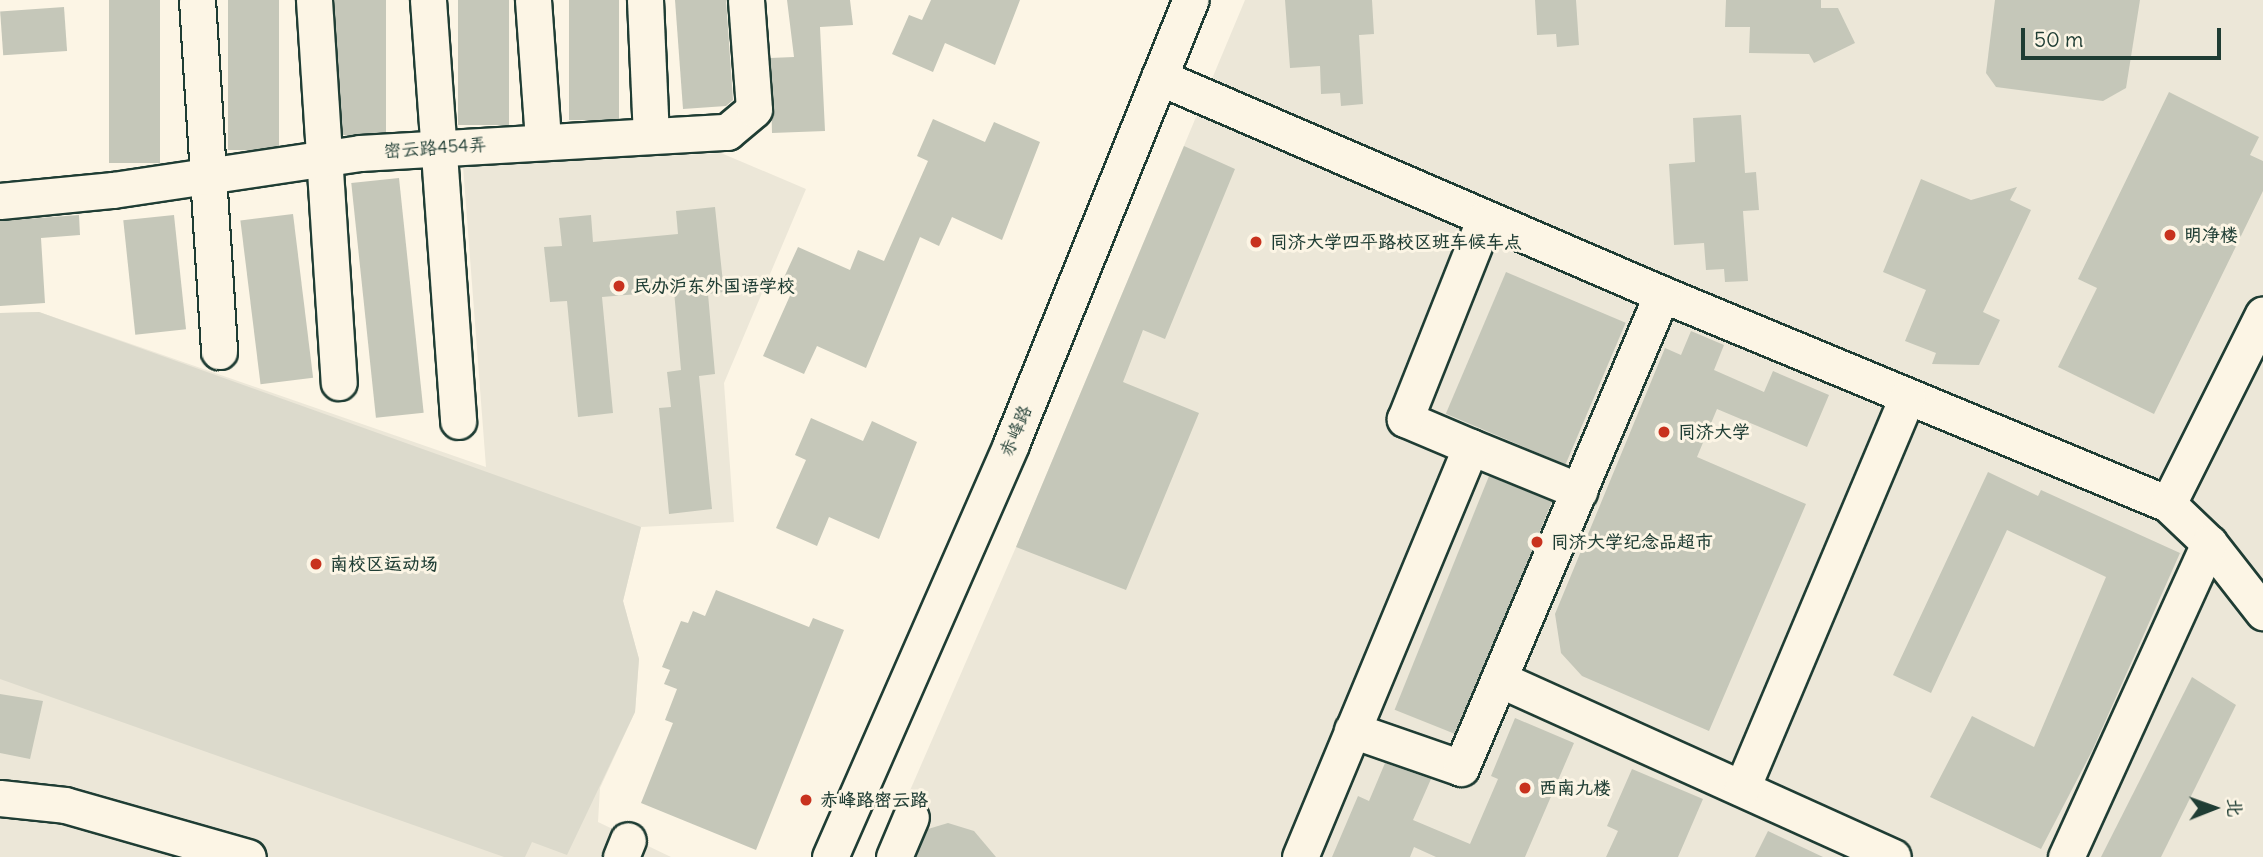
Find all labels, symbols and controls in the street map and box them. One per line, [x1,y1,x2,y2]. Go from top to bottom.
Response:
scale bar [2025,14,2224,58]
text: 50 m [2034,26,2083,53]
street label: 密云路454弄 [383,134,487,162]
place label: 明净楼 [2184,224,2238,246]
marker: 明净楼 [2162,227,2178,243]
place label: 同济大学四平路校区班车候车点 [1270,231,1522,253]
marker: 同济大学四平路校区班车候车点 [1248,234,1264,250]
place label: 民办沪东外国语学校 [633,275,795,297]
marker: 民办沪东外国语学校 [611,278,627,294]
street label: 赤峰路 [996,402,1036,460]
place label: 同济大学 [1678,421,1750,443]
marker: 同济大学 [1656,424,1672,440]
place label: 同济大学纪念品超市 [1551,531,1713,553]
marker: 同济大学纪念品超市 [1529,534,1545,550]
place label: 南校区运动场 [330,553,438,575]
marker: 南校区运动场 [308,556,324,572]
north arrow [2179,773,2249,843]
place label: 西南九楼 [1539,777,1611,799]
marker: 西南九楼 [1517,780,1533,796]
place label: 赤峰路密云路 [820,789,928,811]
marker: 赤峰路密云路 [798,792,814,808]
text: 北 [2223,798,2247,817]

